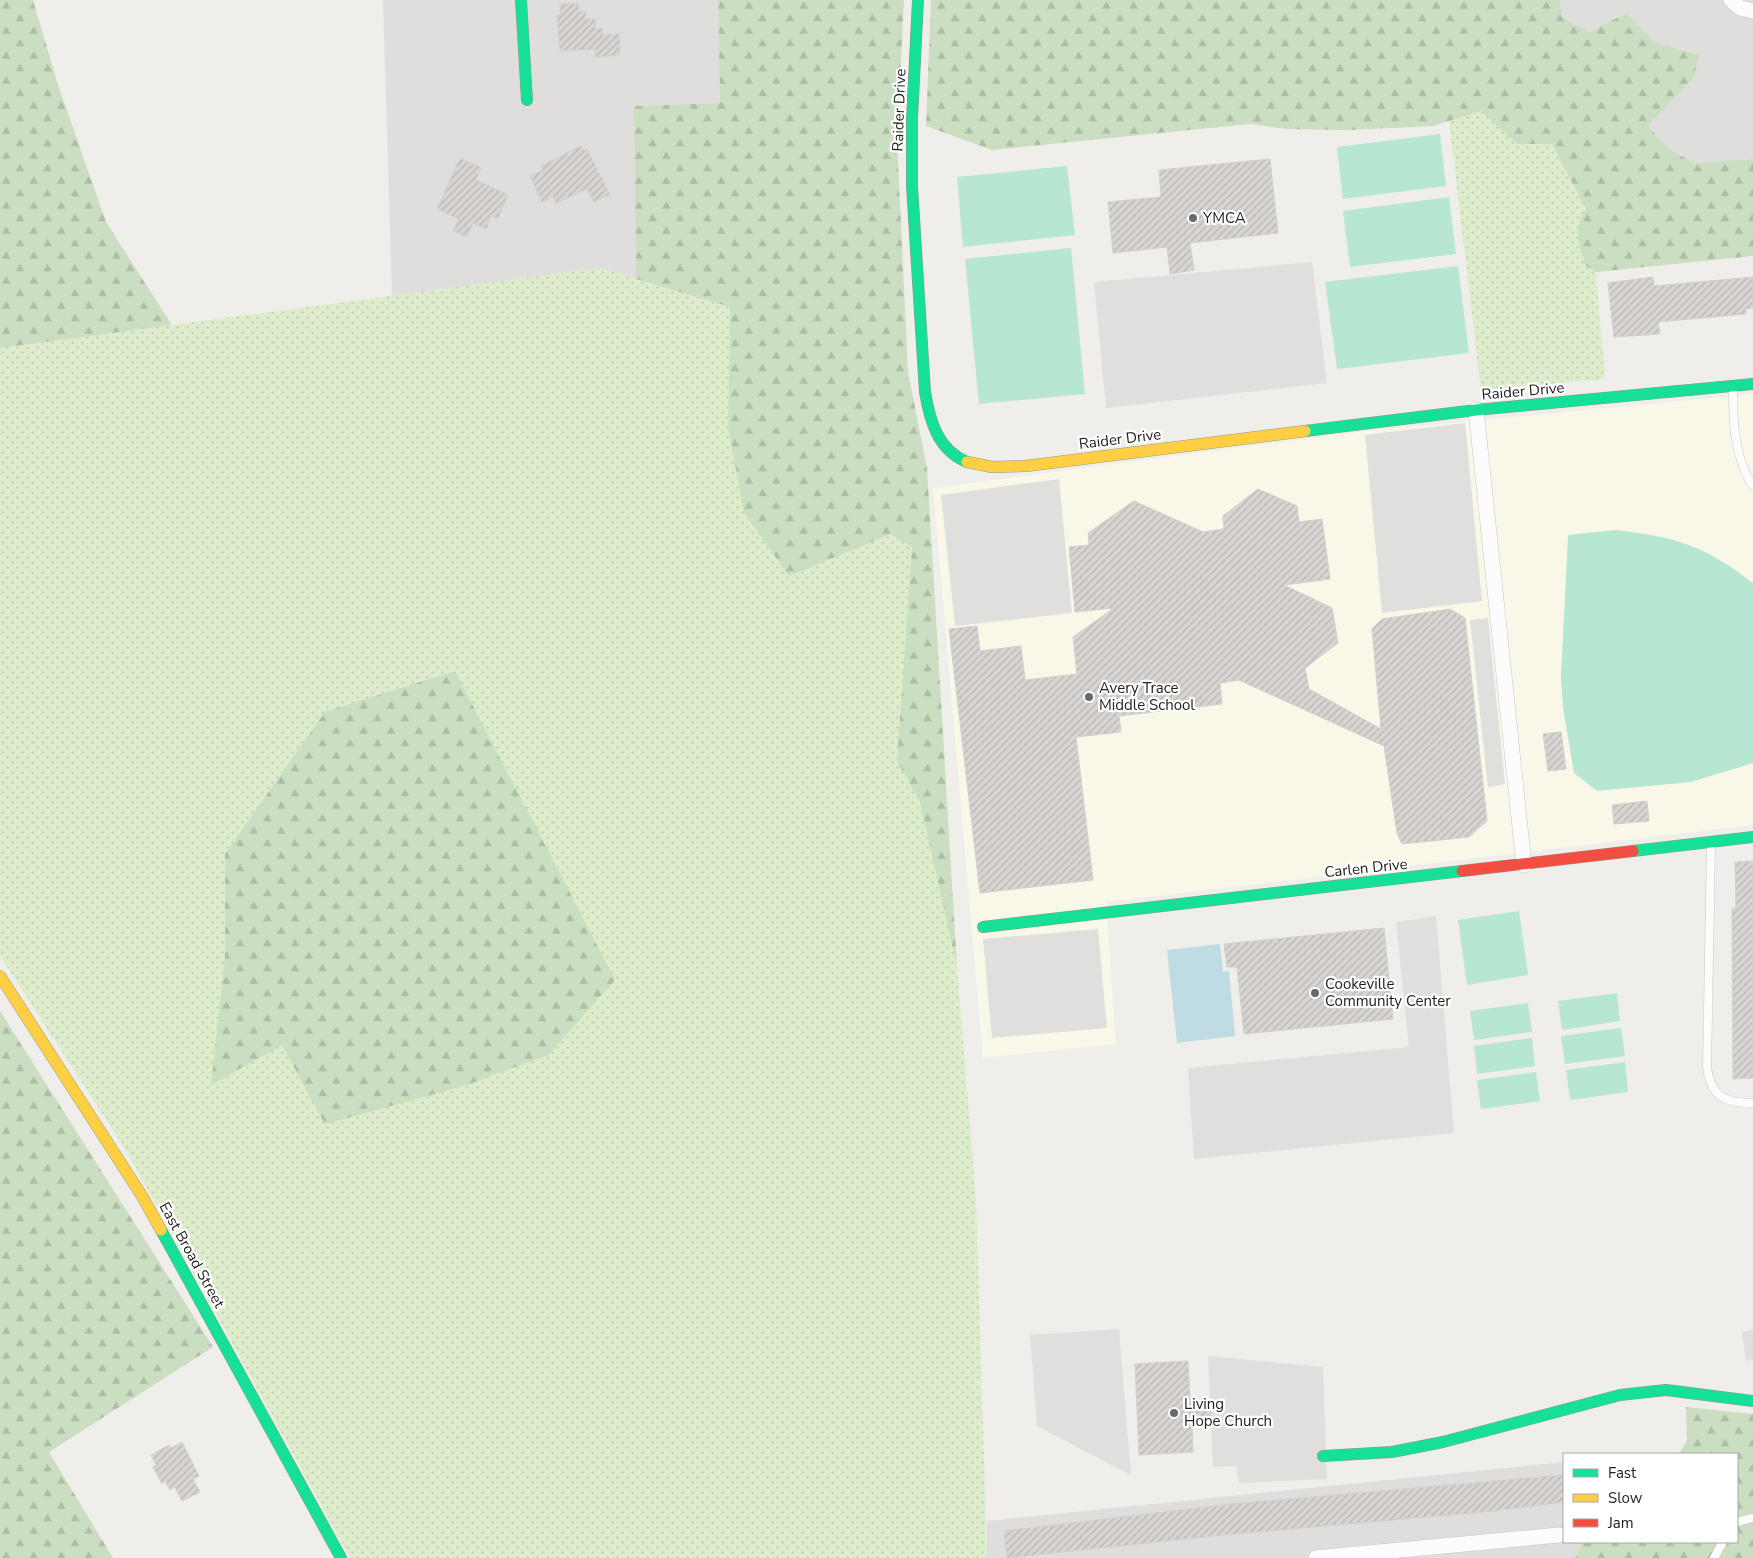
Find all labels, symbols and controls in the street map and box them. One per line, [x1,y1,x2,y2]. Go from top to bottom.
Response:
street label: Raider Drive [888,68,910,152]
place label: YMCA [1202,208,1246,228]
marker: YMCA [1187,212,1199,224]
street label: Raider Drive [1481,377,1565,405]
street label: Raider Drive [1078,424,1162,454]
place label: Avery Trace Middle School [1099,678,1195,715]
marker: Avery Trace Middle School [1083,691,1095,703]
street label: Carlen Drive [1323,854,1409,882]
place label: Cookeville Community Center [1325,974,1451,1011]
marker: Cookeville Community Center [1309,987,1321,999]
street label: East Broad Street [155,1199,230,1312]
place label: Living Hope Church [1184,1394,1272,1431]
marker: Living Hope Church [1168,1407,1180,1419]
legend [1563,1453,1738,1543]
text: Fast [1608,1463,1637,1483]
text: Slow [1608,1488,1643,1508]
text: Jam [1607,1513,1634,1533]

